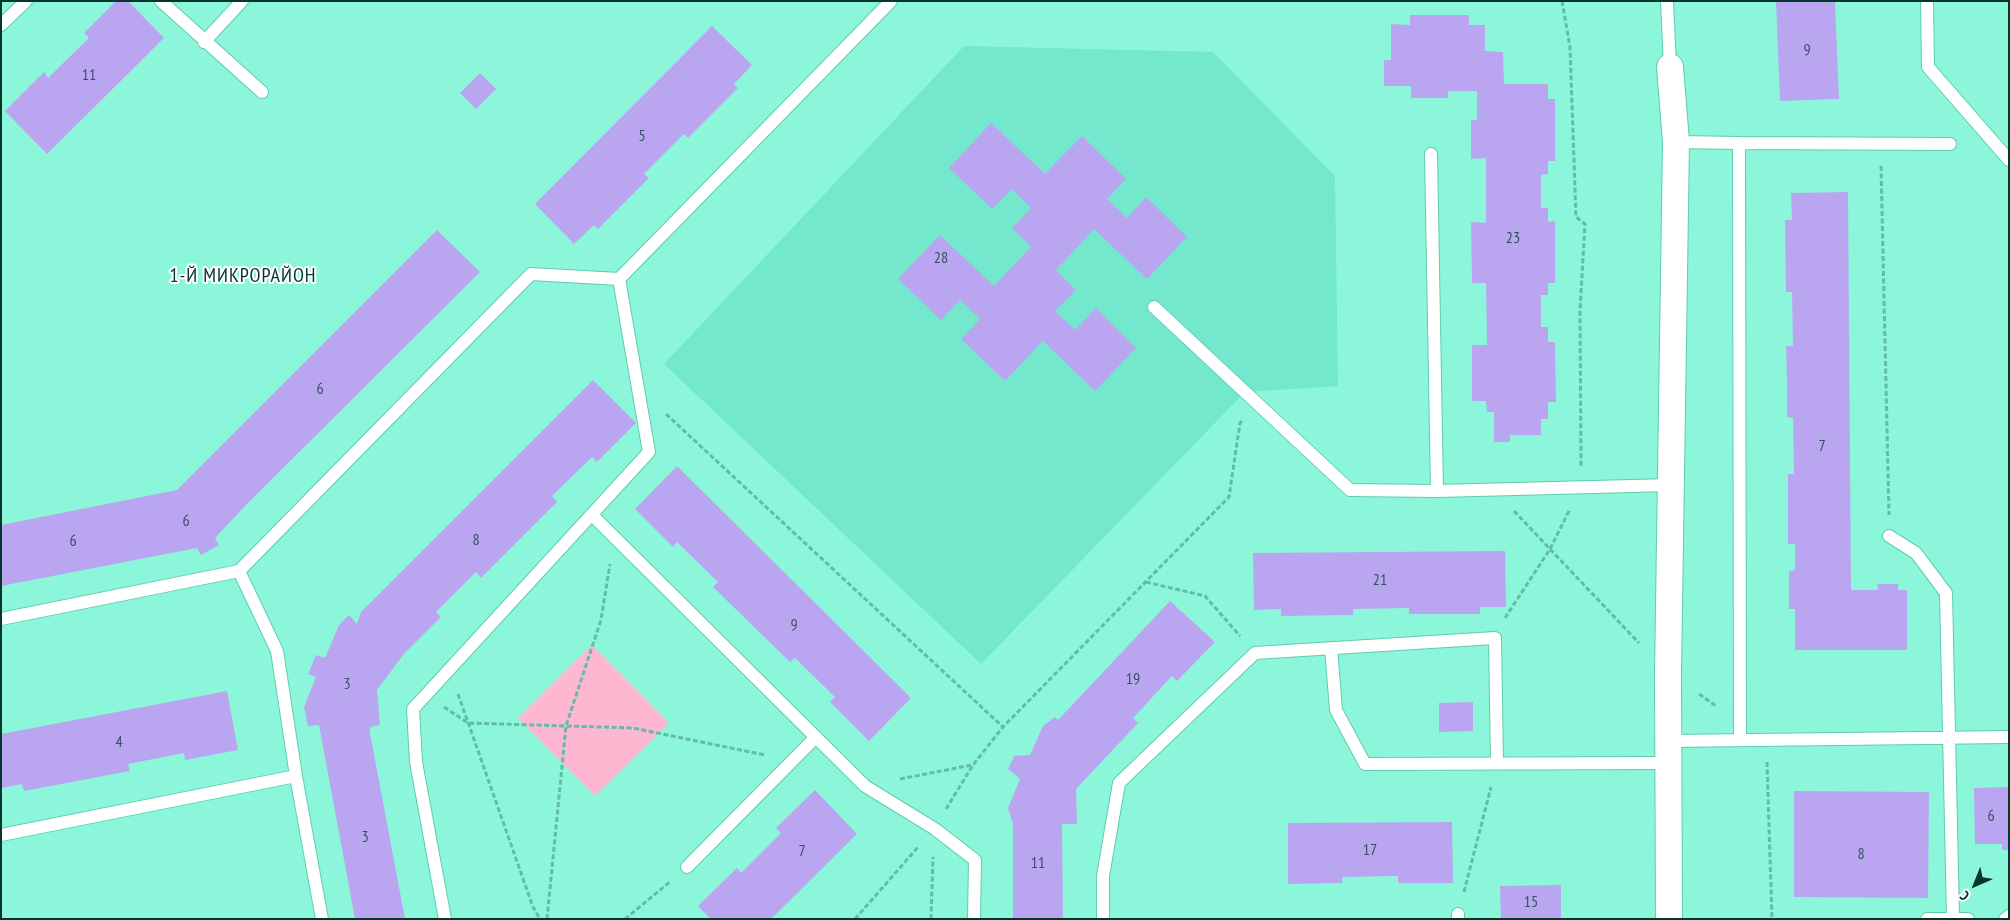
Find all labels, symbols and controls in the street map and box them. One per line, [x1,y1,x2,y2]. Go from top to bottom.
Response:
house number: 9 [1803,40,1811,60]
house number: 11 [82,65,96,85]
house number: 5 [638,126,646,146]
house number: 23 [1506,228,1520,248]
house number: 28 [934,248,948,268]
district label: 1-Й МИКРОРАЙОН [168,264,318,288]
house number: 6 [316,379,324,399]
house number: 7 [1818,436,1826,456]
house number: 6 [182,511,190,531]
house number: 8 [472,530,480,550]
house number: 6 [69,531,77,551]
house number: 21 [1373,570,1387,590]
house number: 9 [790,615,798,635]
house number: 19 [1126,669,1140,689]
house number: 3 [343,674,351,694]
house number: 4 [115,732,123,752]
house number: 6 [1987,806,1995,826]
house number: 3 [361,827,369,847]
house number: 17 [1363,840,1377,860]
house number: 7 [798,841,806,861]
house number: 8 [1857,844,1865,864]
house number: 11 [1031,853,1045,873]
north arrow [1950,860,2000,910]
text: С [1956,887,1973,904]
house number: 15 [1524,892,1538,912]

